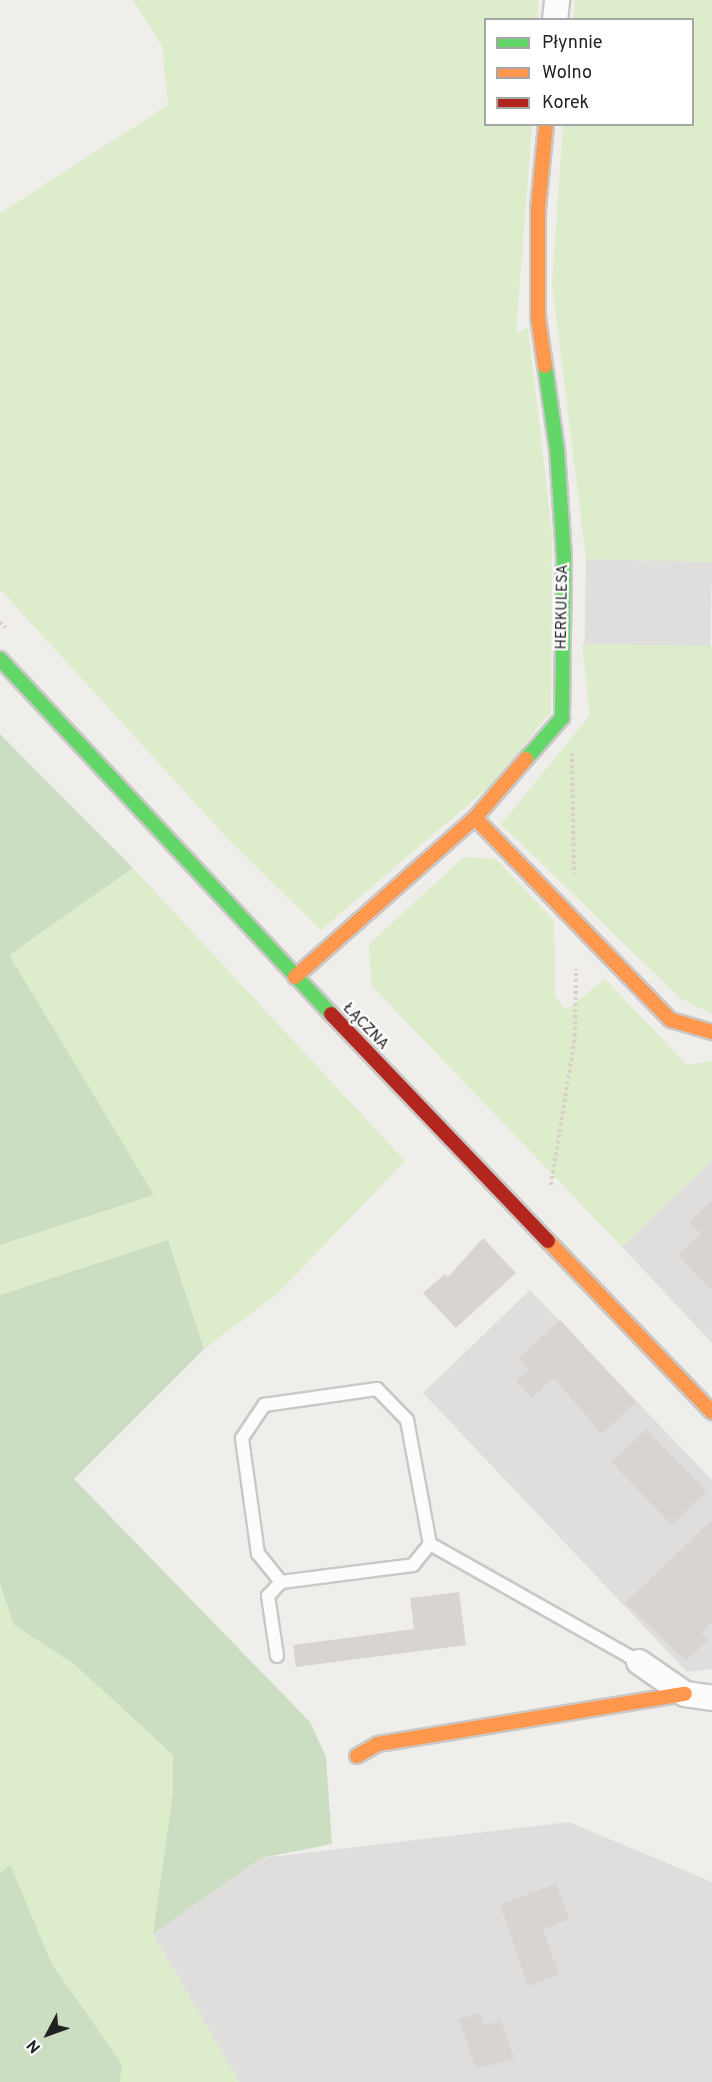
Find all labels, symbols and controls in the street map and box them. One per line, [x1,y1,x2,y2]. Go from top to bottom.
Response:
legend [484,18,694,126]
text: Płynnie [542,32,603,55]
text: Wolno [542,62,592,85]
text: Korek [542,92,589,115]
street label: HERKULESA [553,564,573,650]
street label: ŁĄCZNA [338,1000,392,1054]
north arrow [18,2004,78,2064]
text: N [23,2035,46,2057]

